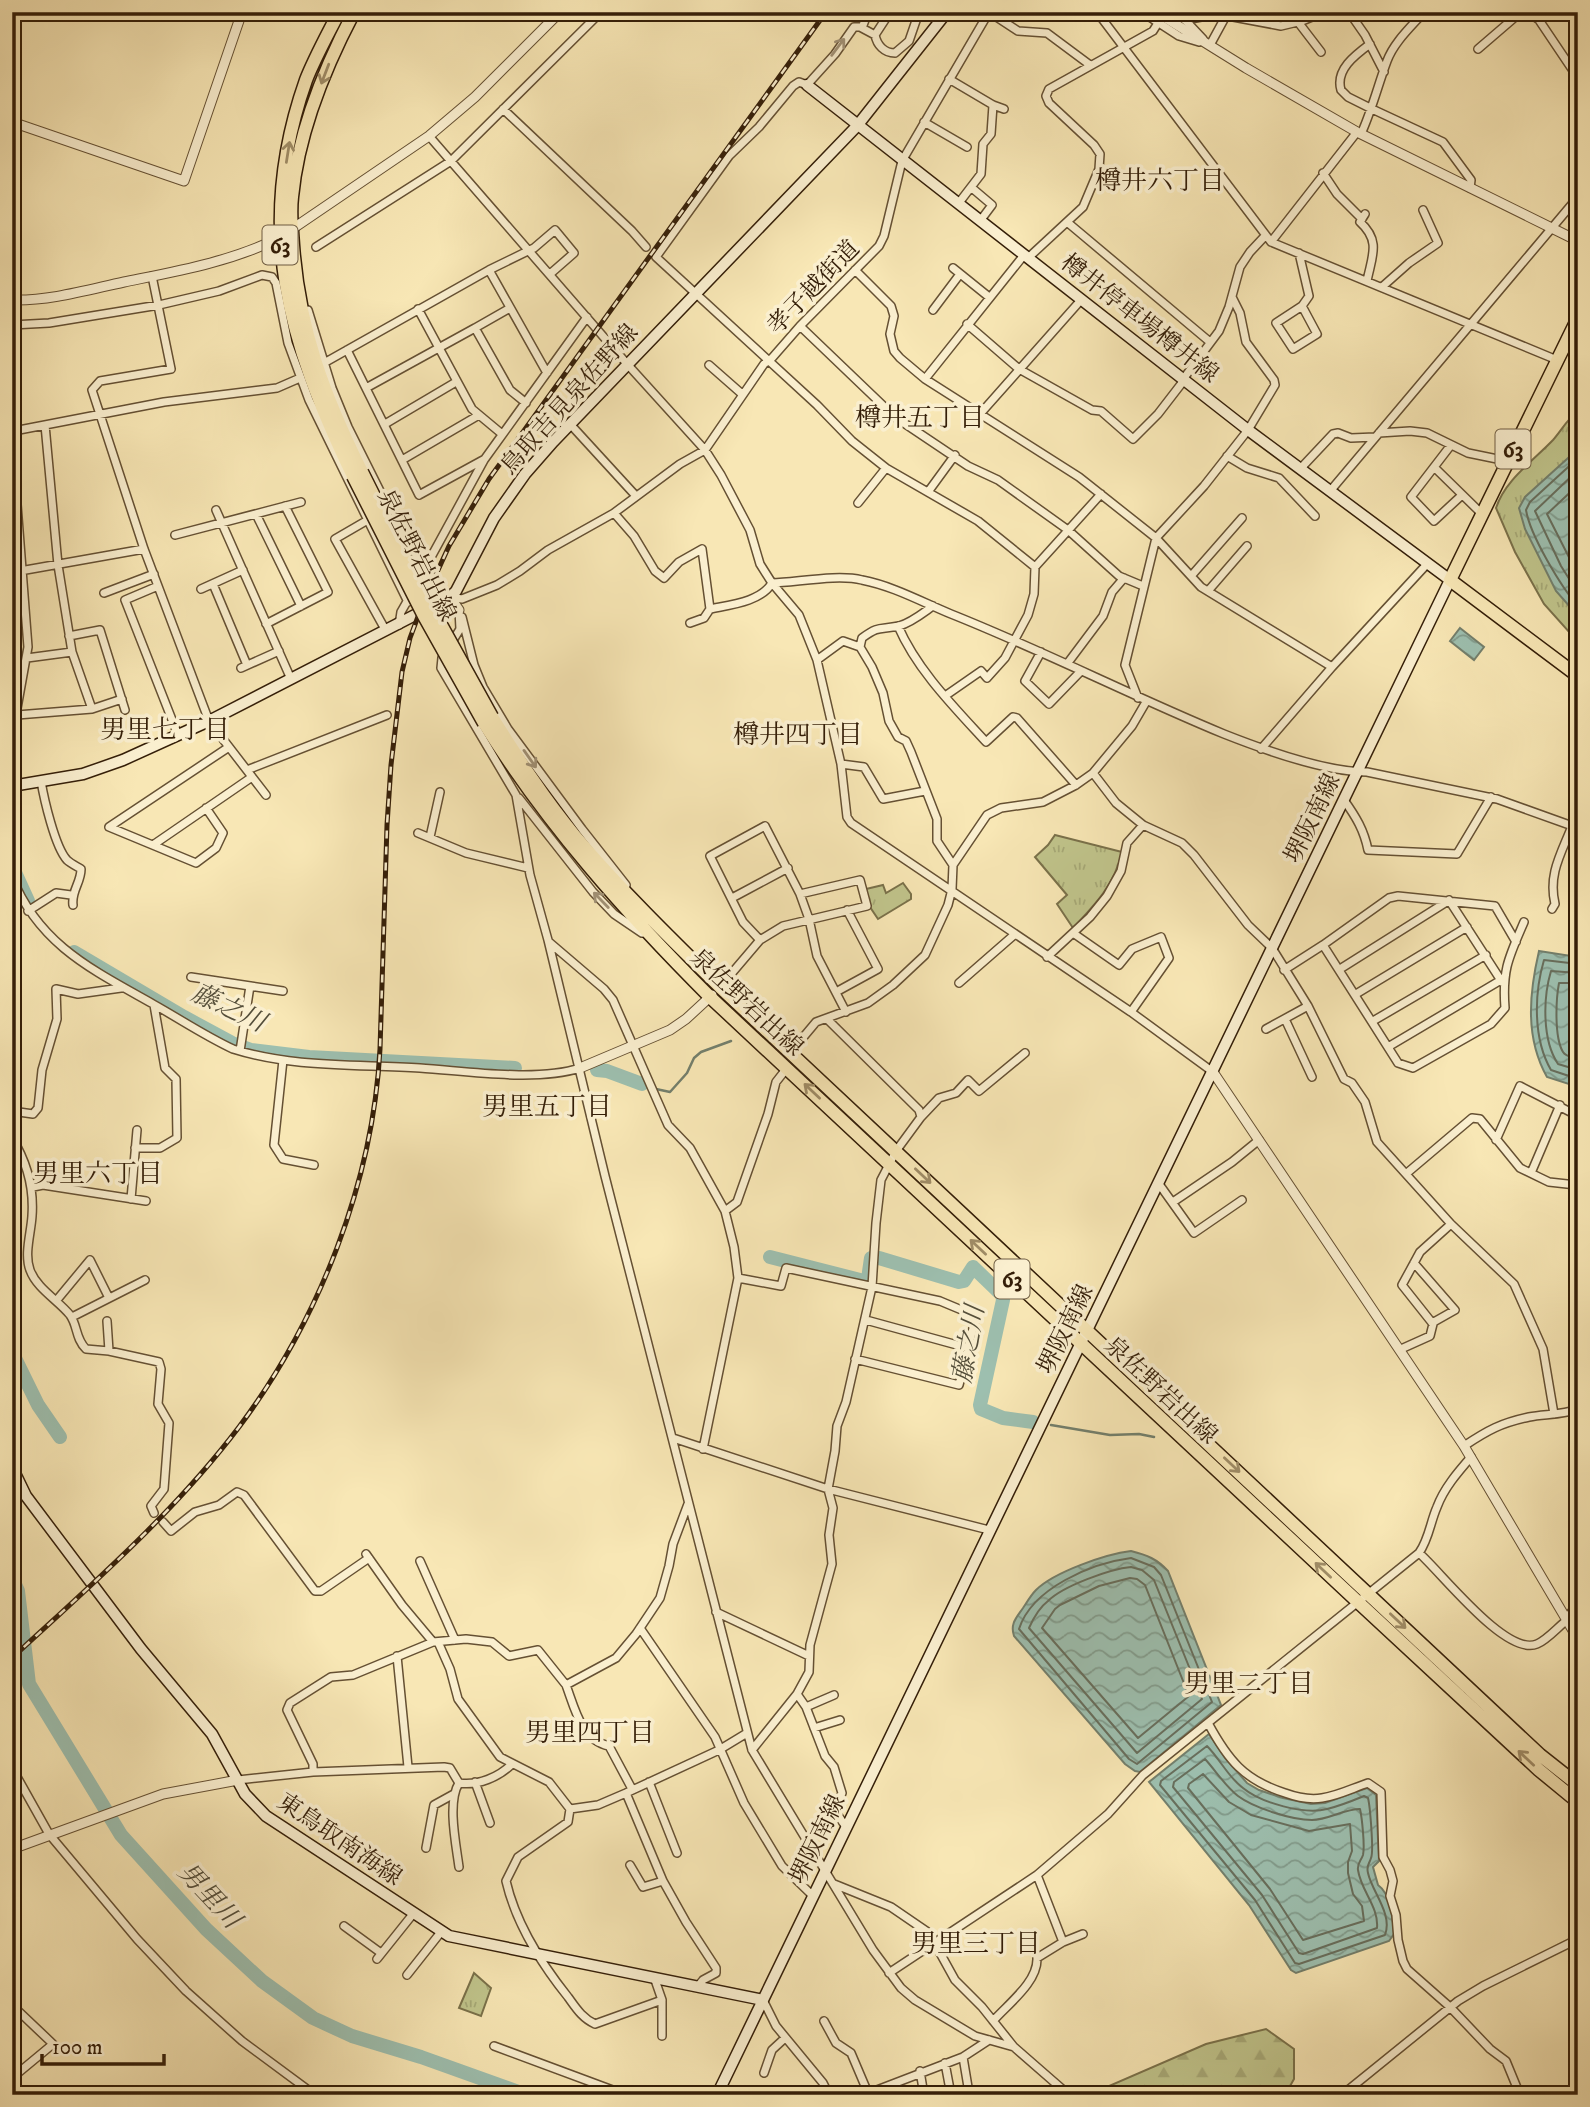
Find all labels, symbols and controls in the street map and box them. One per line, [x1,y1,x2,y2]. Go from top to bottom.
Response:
one-way arrow [830,38,845,57]
one-way arrow [318,63,331,84]
one-way arrow [281,141,294,164]
district label: 樽井六丁目 [1095,165,1225,198]
road number: 63 [262,226,298,264]
street label: 孝子越街道 [761,234,866,341]
street label: 樽井停車場樽井線 [1055,248,1224,390]
street label: 鳥取吉見泉佐野線 [494,318,645,481]
district label: 樽井五丁目 [855,402,985,435]
road number: 63 [1496,430,1530,468]
street label: 泉佐野岩出線 [370,484,462,626]
district label: 男里七丁目 [100,714,230,747]
district label: 樽井四丁目 [733,719,863,752]
one-way arrow [523,749,537,768]
street label: 堺阪南線 [1278,769,1347,868]
one-way arrow [592,892,609,909]
street label: 泉佐野岩出線 [683,943,809,1063]
water label: 藤之川 [186,977,273,1041]
one-way arrow [804,1083,821,1100]
district label: 男里五丁目 [482,1091,612,1124]
district label: 男里六丁目 [33,1158,163,1191]
one-way arrow [914,1168,931,1185]
one-way arrow [969,1239,987,1255]
road number: 63 [995,1260,1030,1298]
street label: 堺阪南線 [1031,1280,1100,1379]
water label: 藤之川 [946,1300,993,1386]
street label: 泉佐野岩出線 [1097,1331,1223,1451]
one-way arrow [1224,1457,1241,1474]
one-way arrow [1315,1561,1332,1578]
one-way arrow [1389,1613,1407,1629]
district label: 男里二丁目 [1184,1668,1314,1701]
district label: 男里四丁目 [525,1717,655,1750]
one-way arrow [1518,1749,1535,1766]
street label: 東鳥取南海線 [271,1787,408,1893]
street label: 堺阪南線 [783,1790,852,1889]
water label: 男里川 [170,1856,250,1938]
district label: 男里三丁目 [911,1928,1041,1961]
scale bar [42,2023,164,2067]
text: 100 m [52,2035,103,2061]

